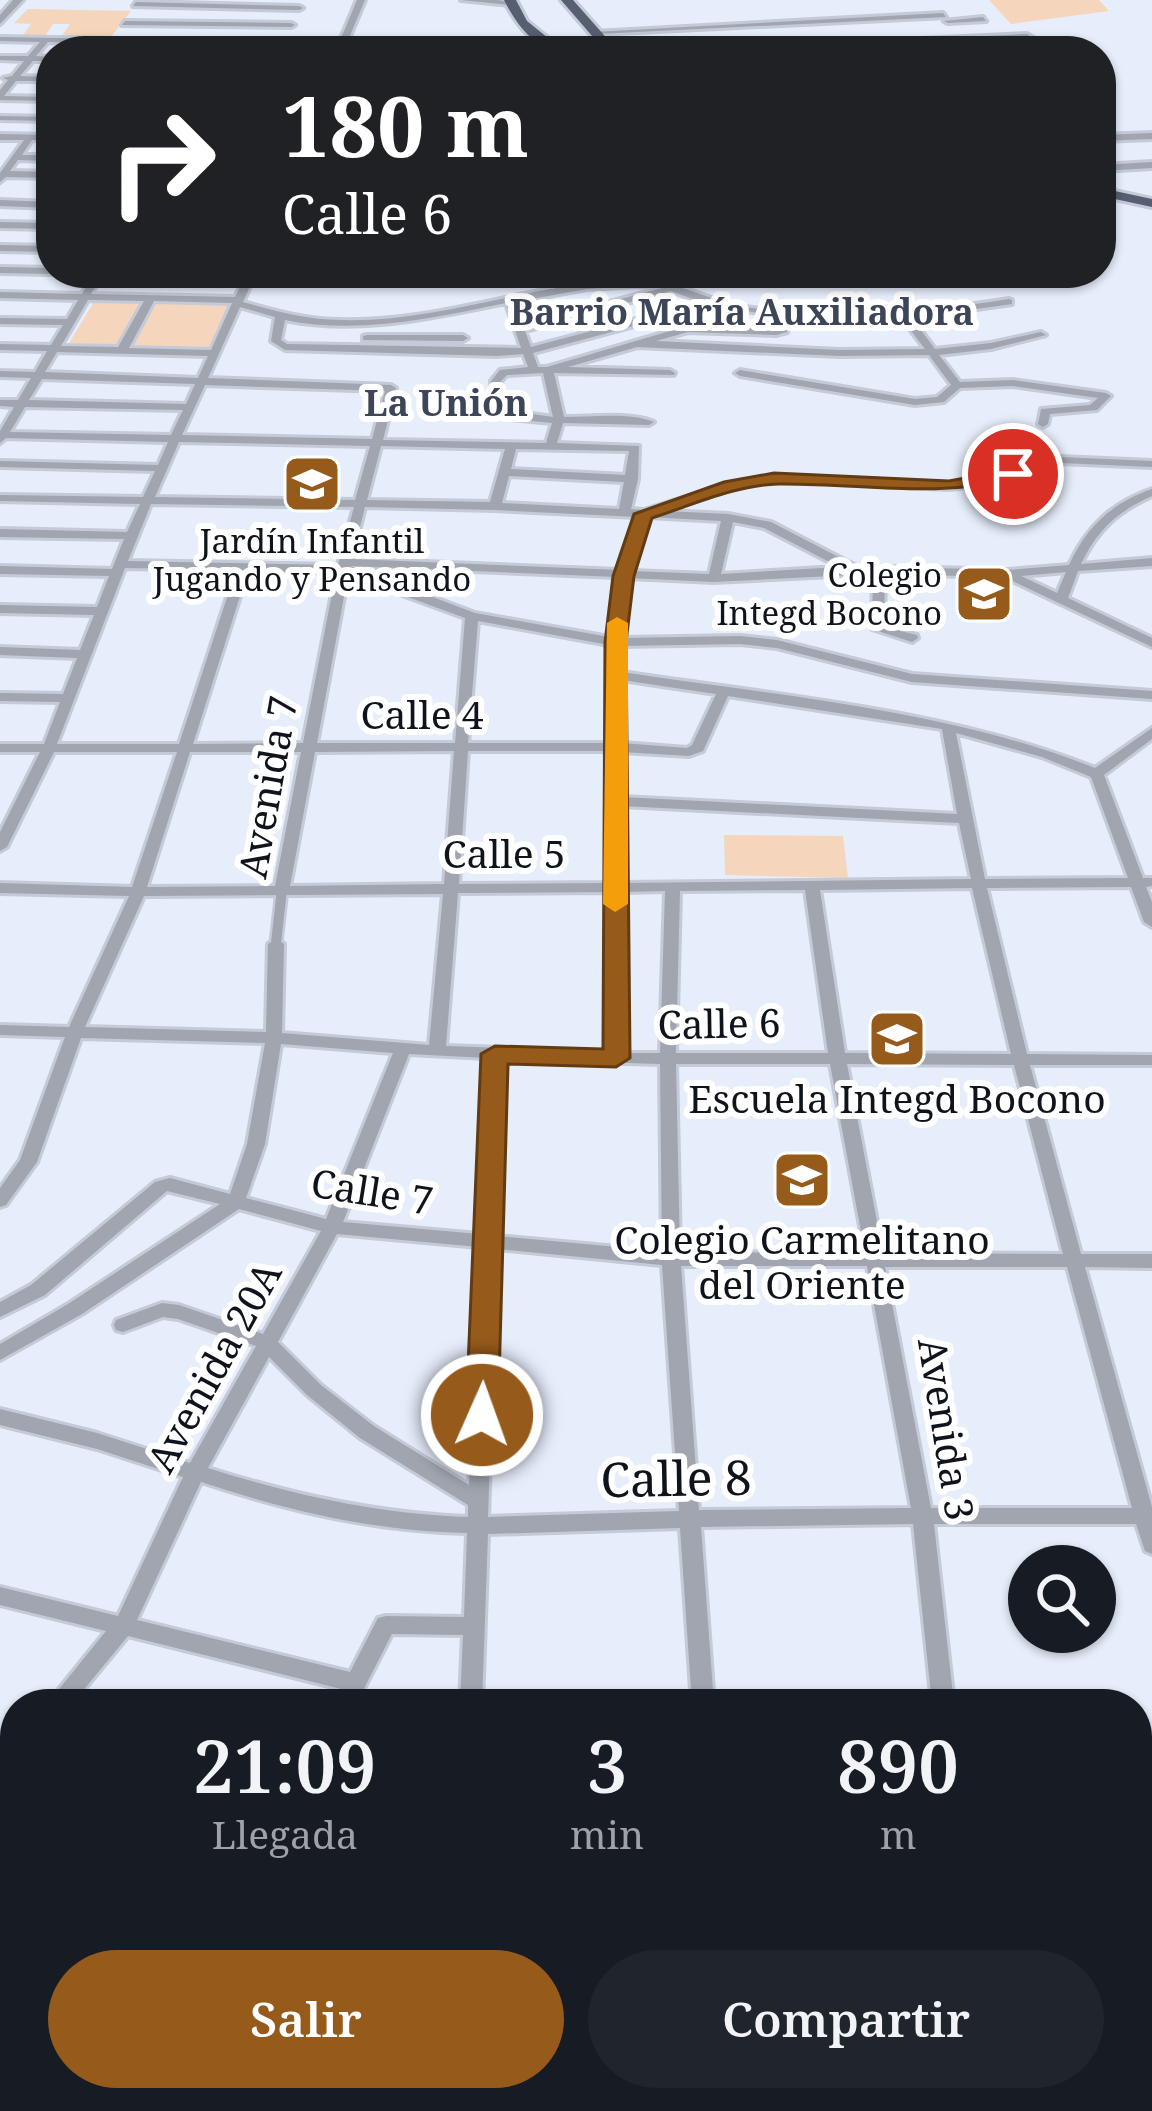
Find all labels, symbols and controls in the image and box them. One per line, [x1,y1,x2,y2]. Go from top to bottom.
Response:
text: 180 m [282,67,529,182]
icon: right [84,84,240,240]
text: Calle 6 [282,176,452,250]
district label: Barrio María Auxiliadora [510,287,974,336]
district label: La Unión [364,378,528,427]
pin [962,423,1064,525]
icon: arrive [980,441,1046,507]
school or university icon: Jardín Infantil Jugando y Pensando [281,453,343,515]
place label: Jardín Infantil Jugando y Pensando [152,518,471,601]
place label: Colegio Integd Bocono [717,552,942,635]
school or university icon: Colegio Integd Bocono [953,563,1015,625]
street label: Calle 4 [361,687,484,740]
street label: Avenida 7 [224,691,309,882]
street label: Calle 5 [443,826,565,879]
street label: Calle 6 [657,995,781,1050]
school or university icon: Escuela Integd Bocono [866,1008,928,1070]
place label: Escuela Integd Bocono [688,1071,1106,1124]
school or university icon: Colegio Carmelitano del Oriente [771,1149,833,1211]
street label: Calle 7 [307,1155,437,1226]
place label: Colegio Carmelitano del Oriente [614,1212,990,1310]
street label: Avenida 20A [133,1251,293,1481]
street label: Avenida 3 [907,1334,988,1524]
position arrow [419,1352,545,1478]
street label: Calle 8 [600,1444,752,1511]
map controls [1008,1545,1116,1653]
button: search [1008,1545,1116,1653]
text: 21:09 [193,1716,377,1814]
text: 3 [587,1716,627,1814]
text: 890 [837,1716,959,1814]
text: Llegada [212,1807,358,1860]
text: min [570,1807,644,1860]
text: m [880,1807,917,1860]
button: Salir [48,1950,564,2088]
button: Compartir [588,1950,1104,2088]

